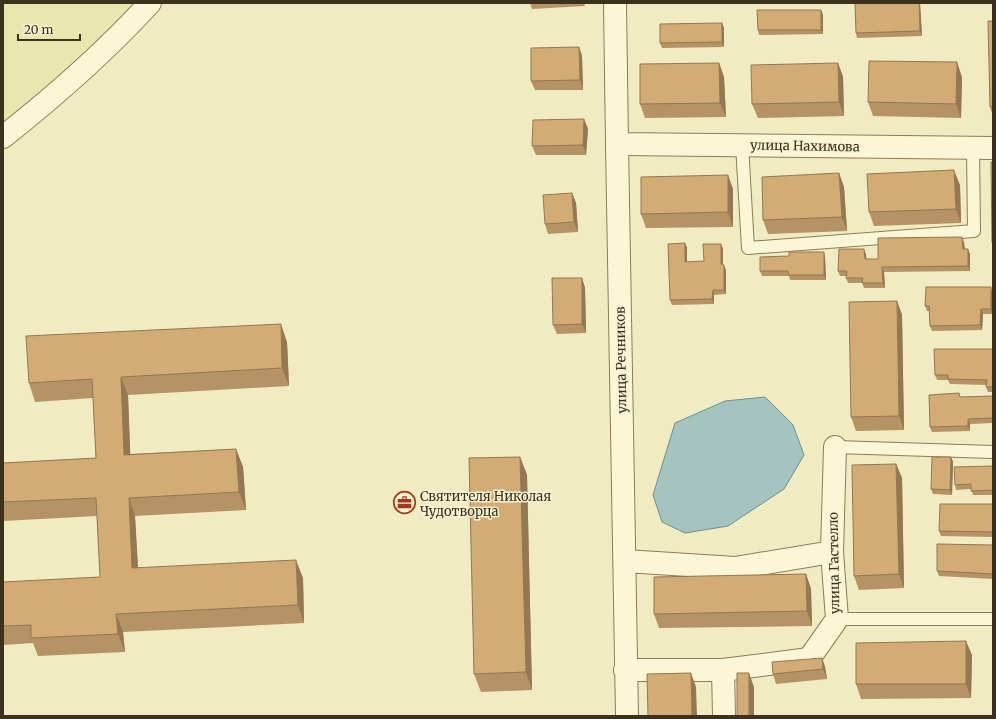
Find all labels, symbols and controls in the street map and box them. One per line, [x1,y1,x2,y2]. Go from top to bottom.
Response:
scale bar [18,16,80,42]
text: 20 m [24,22,53,37]
street label: улица Нахимова [750,137,860,155]
street label: улица Речников [612,306,630,414]
place label: Святителя Николая Чудотворца [420,488,551,520]
office icon: Святителя Николая Чудотворца [392,490,418,516]
street label: улица Гастелло [825,511,843,614]

